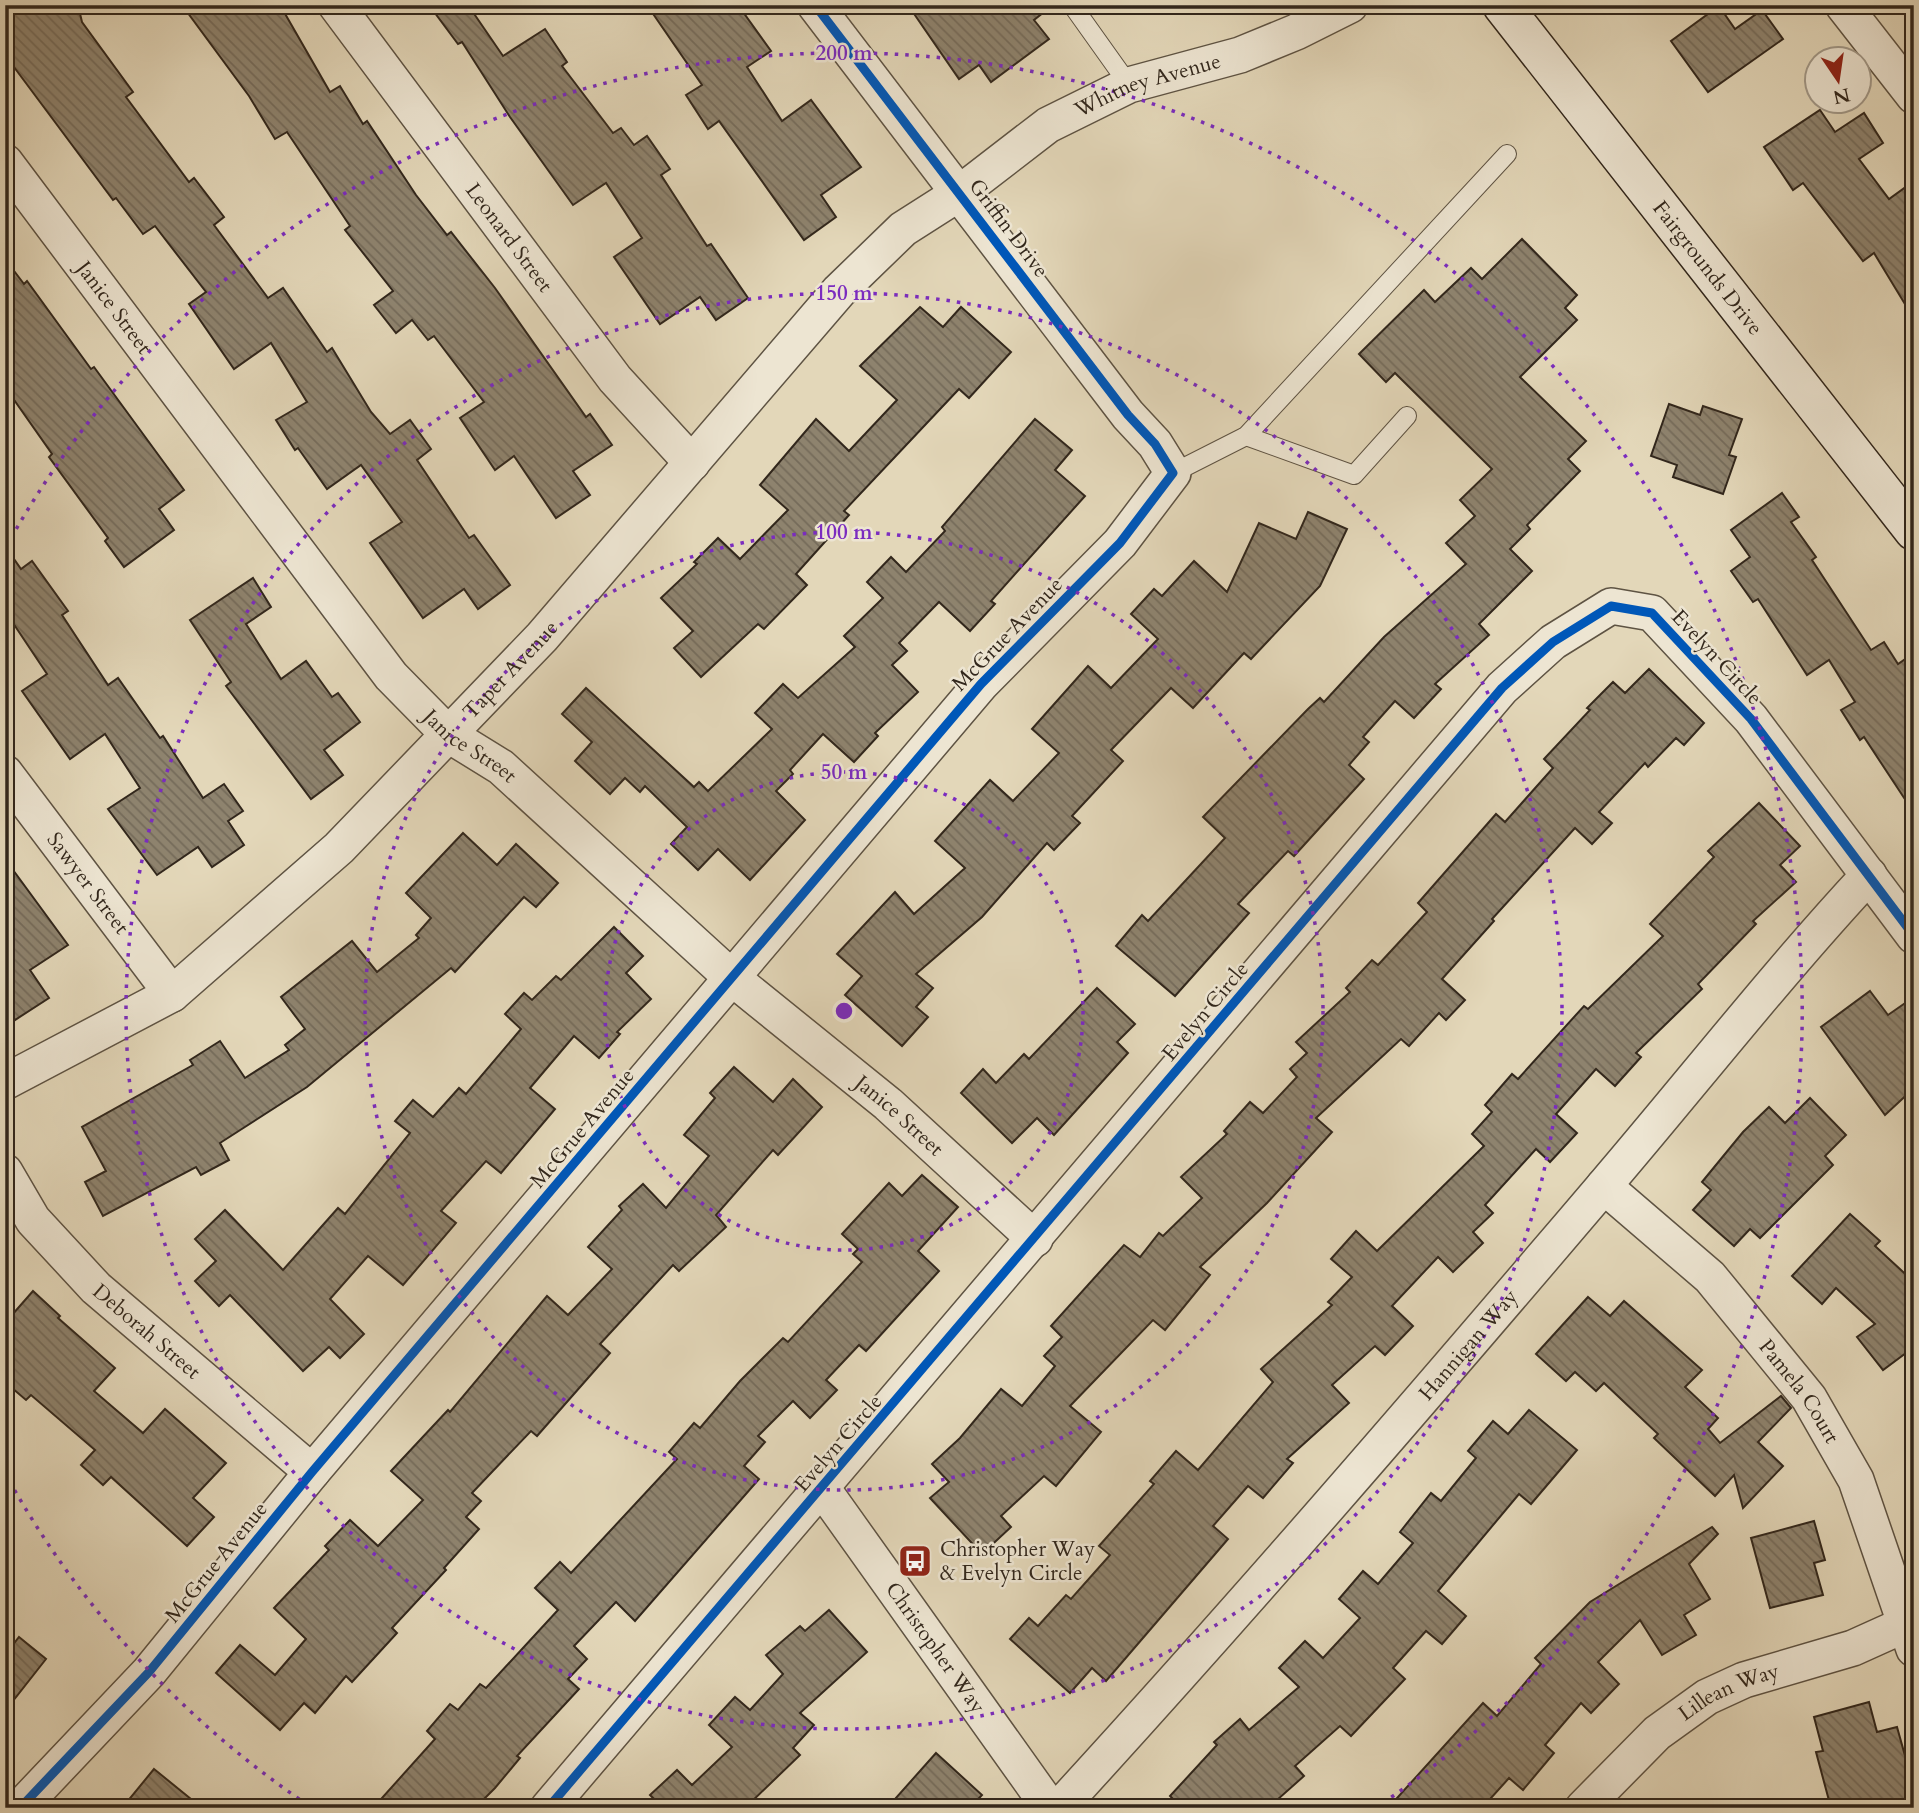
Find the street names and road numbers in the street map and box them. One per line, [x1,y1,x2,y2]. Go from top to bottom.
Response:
street label: Whitney Avenue [1069,47,1224,125]
street label: Griffin Drive [962,173,1055,284]
street label: Leonard Street [459,177,560,299]
street label: Fairgrounds Drive [1646,195,1769,342]
street label: Janice Street [68,253,159,361]
street label: McGrue Avenue [945,571,1069,698]
street label: Evelyn Circle [1665,603,1769,712]
street label: Taper Avenue [457,614,565,726]
street label: Janice Street [414,701,523,790]
street label: Sawyer Street [40,826,136,941]
street label: Evelyn Circle [1155,956,1255,1067]
street label: McGrue Avenue [524,1062,641,1194]
street label: Janice Street [846,1067,950,1163]
street label: Deborah Street [86,1277,207,1386]
street label: Hannigan Way [1412,1283,1524,1407]
street label: Pamela Court [1752,1333,1846,1449]
street label: Evelyn Circle [788,1388,889,1499]
street label: McGrue Avenue [158,1496,274,1629]
street label: Christopher Way [878,1576,992,1720]
street label: Lillean Way [1673,1656,1783,1728]

